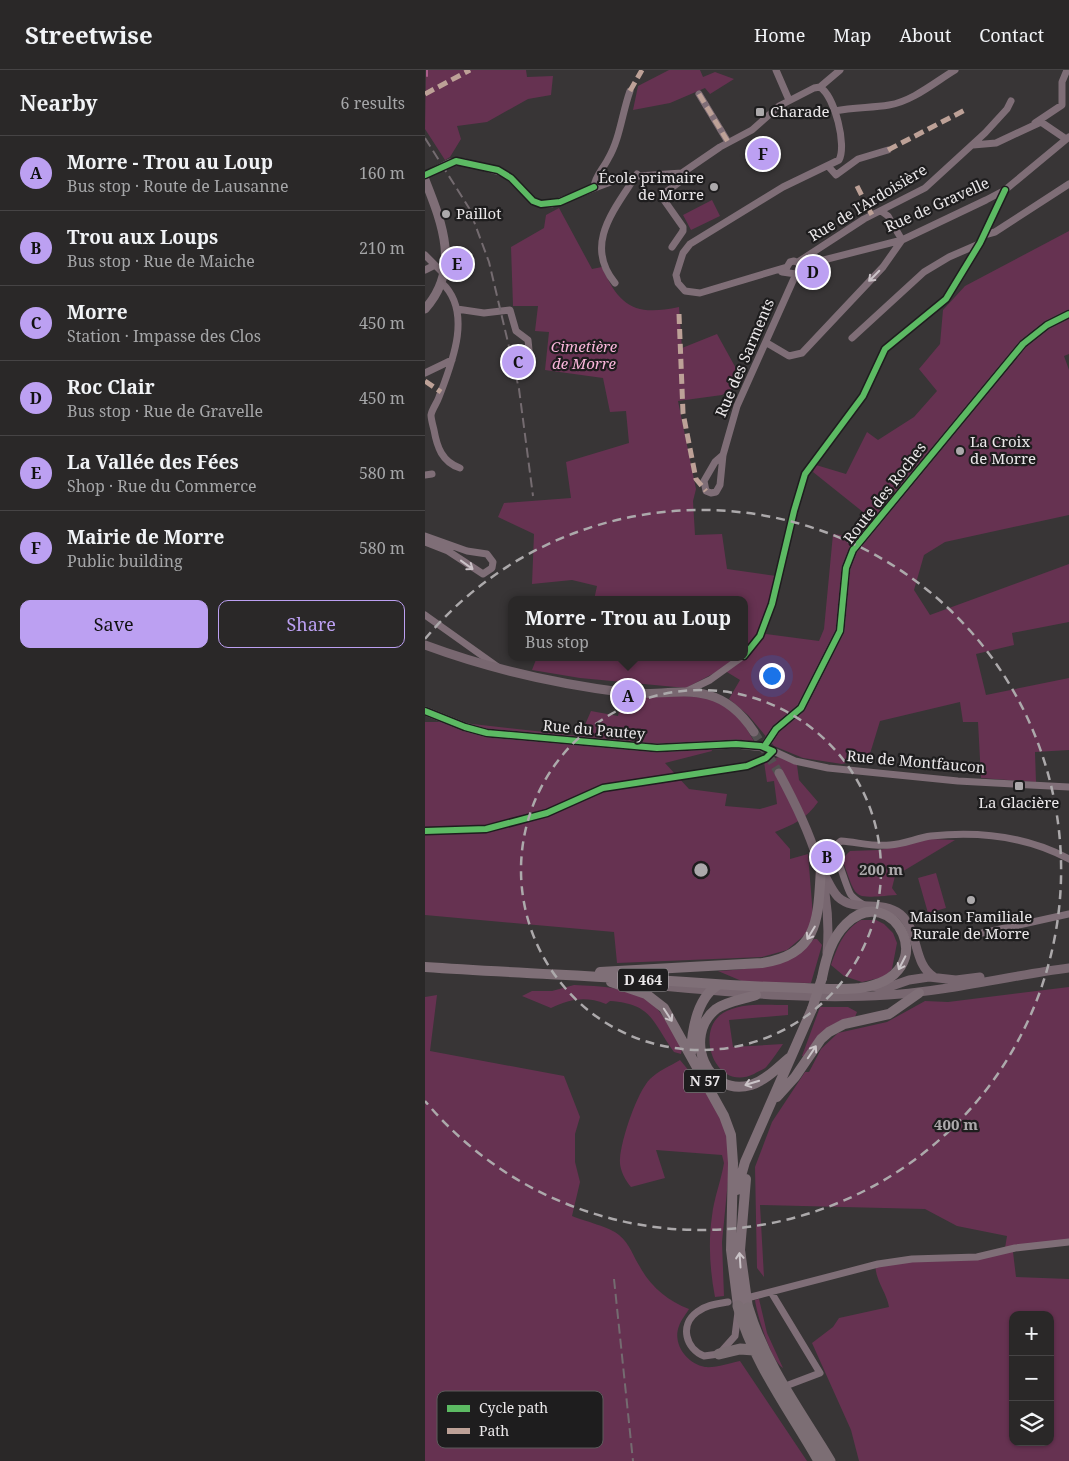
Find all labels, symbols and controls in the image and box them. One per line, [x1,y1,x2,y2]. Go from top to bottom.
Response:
text: Streetwise [25,18,153,51]
text: Home [754,23,805,47]
text: Map [833,23,871,47]
text: About [899,23,951,47]
text: Contact [979,23,1044,47]
text: Nearby [20,89,98,117]
text: 6 results [341,92,405,114]
place label: Charade [770,101,830,121]
marker: Charade [754,106,766,118]
pin: F [747,135,779,173]
text: Morre - Trou au Loup [67,149,273,175]
street label: Rue de l'Ardoisière [805,159,930,245]
text: A [30,162,42,184]
text: 160 m [359,162,405,184]
place label: École primaire de Morre [598,167,704,204]
street label: Rue de Gravelle [881,172,992,236]
text: Bus stop · Route de Lausanne [67,175,289,197]
marker: École primaire de Morre [708,181,720,193]
place label: Paillot [456,203,502,223]
marker: Paillot [440,208,452,220]
text: Trou aux Loups [67,224,218,250]
text: B [31,237,41,259]
text: 210 m [359,237,405,259]
pin: E [441,245,473,283]
text: Bus stop · Rue de Maiche [67,250,255,272]
pin: D [797,253,829,291]
one-way arrow [868,269,880,282]
street label: Rue des Sarments [710,295,778,420]
text: Morre [67,299,128,325]
text: C [31,312,41,334]
text: 450 m [359,312,405,334]
text: Station · Impasse des Clos [67,325,261,347]
park label: Cimetière de Morre [551,336,618,373]
pin: C [502,343,534,381]
text: Roc Clair [67,374,155,400]
text: D [30,387,42,409]
text: 450 m [359,387,405,409]
text: Bus stop · Rue de Gravelle [67,400,263,422]
place label: La Croix de Morre [970,431,1036,468]
street label: Route des Roches [838,437,930,547]
marker: La Croix de Morre [954,445,966,457]
text: La Vallée des Fées [67,449,239,475]
text: E [31,462,41,484]
text: 580 m [359,462,405,484]
text: Shop · Rue du Commerce [67,475,257,497]
text: Mairie de Morre [67,524,224,550]
text: F [31,537,41,559]
text: 580 m [359,537,405,559]
text: Public building [67,550,183,572]
one-way arrow [460,560,474,570]
popup [508,596,748,661]
button: Save [20,600,208,648]
button: Share [218,600,405,648]
text: Morre - Trou au Loup [525,605,731,631]
text: Bus stop [525,631,589,653]
your location [759,663,785,689]
pin: A [612,677,644,715]
street label: Rue du Pautey [542,715,647,743]
street label: Rue de Montfaucon [846,745,987,777]
marker: La Glacière [1013,780,1025,792]
place label: La Glacière [979,792,1059,812]
pin: B [811,838,843,876]
text: 200 m [859,859,903,879]
centre of rings [692,861,710,879]
marker: Maison Familiale Rurale de Morre [965,894,977,906]
place label: Maison Familiale Rurale de Morre [910,906,1032,943]
one-way arrow [806,926,817,940]
one-way arrow [897,955,906,970]
road number: D 464 [618,968,668,992]
one-way arrow [663,1008,673,1022]
one-way arrow [807,1045,818,1059]
road number: N 57 [684,1069,726,1092]
one-way arrow [745,1079,761,1089]
text: 400 m [934,1114,978,1134]
one-way arrow [736,1252,745,1268]
map controls [1009,1311,1054,1446]
button: + [1009,1311,1054,1356]
button: − [1009,1356,1054,1401]
legend [437,1391,603,1448]
text: Cycle path [479,1398,548,1417]
button: layers [1009,1401,1054,1446]
text: Path [479,1421,509,1440]

